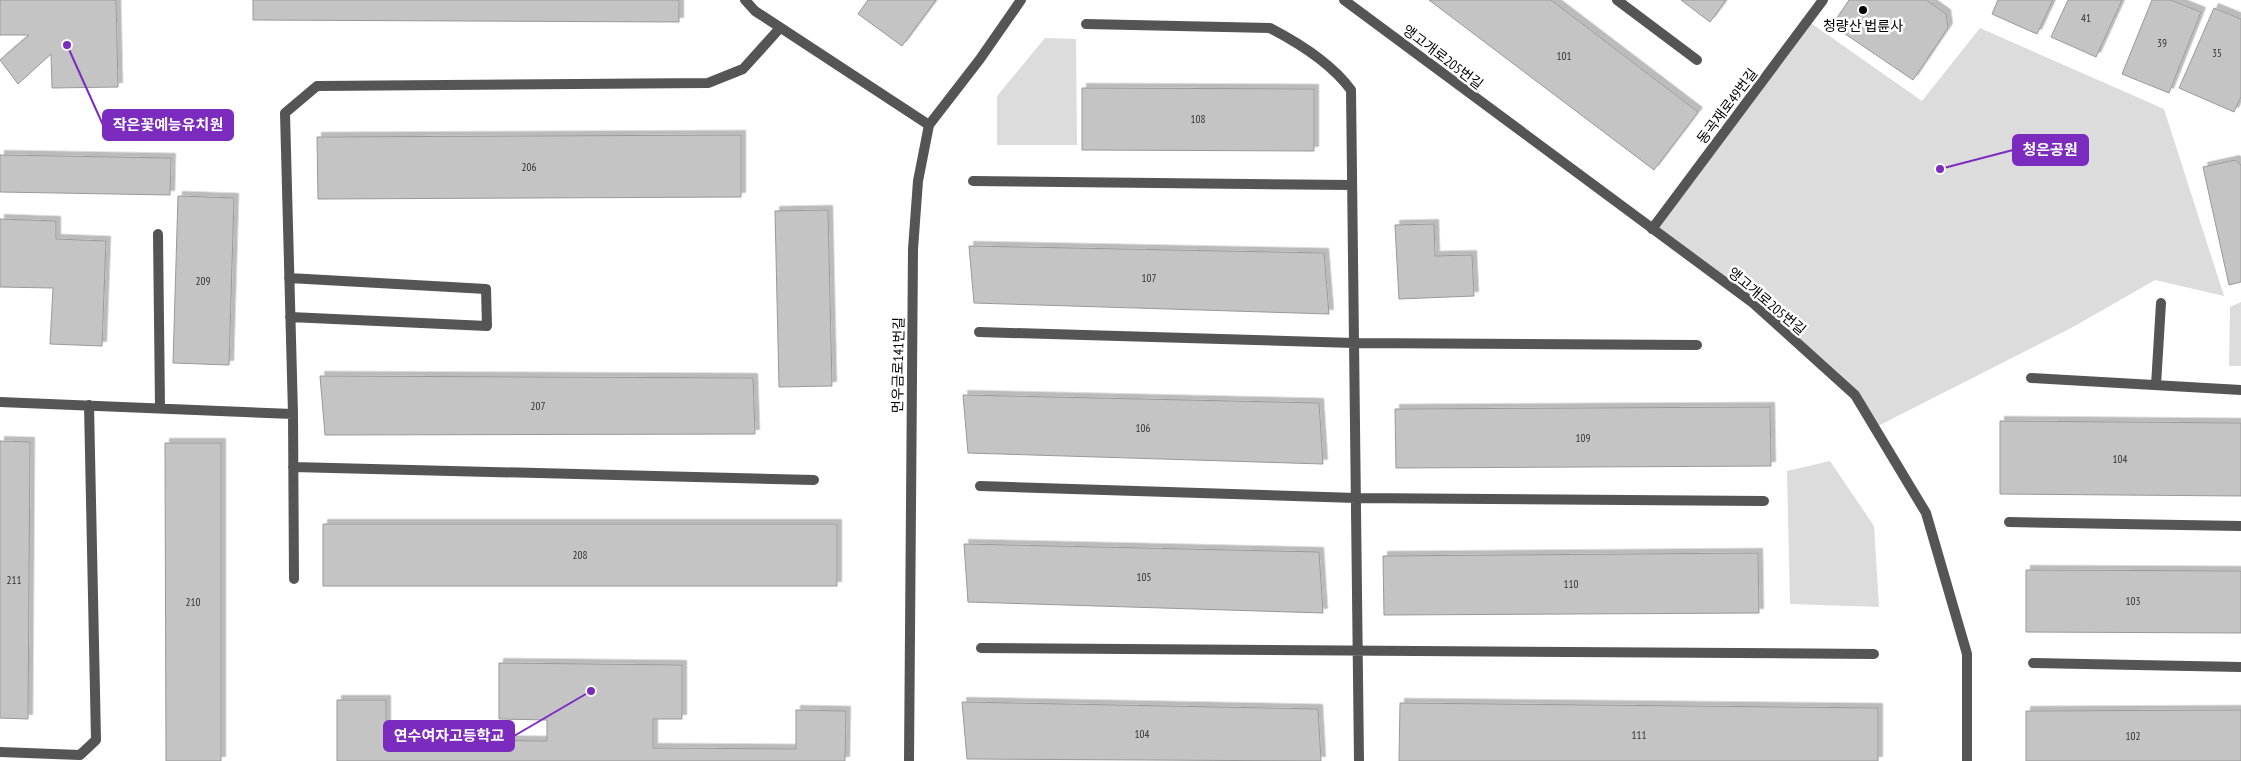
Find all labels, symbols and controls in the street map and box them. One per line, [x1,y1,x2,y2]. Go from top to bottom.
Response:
marker: 청량산 법륜사 [1857,4,1869,16]
house number: 41 [2081,11,2091,25]
place label: 청량산 법륜사 [1823,17,1903,35]
street label: 앵고개로205번길 [1399,21,1487,93]
house number: 39 [2157,36,2167,50]
house number: 35 [2212,46,2222,60]
house number: 101 [1557,49,1571,63]
street label: 동곡재로49번길 [1693,65,1761,147]
callout: 작은꽃예능유치원 [103,110,233,140]
house number: 108 [1191,112,1205,126]
text: 작은꽃예능유치원 [113,115,223,134]
callout: 청은공원 [2013,135,2088,165]
text: 청은공원 [2022,140,2078,159]
house number: 206 [522,160,536,174]
street label: 앵고개로205번길 [1724,263,1810,339]
house number: 107 [1142,271,1156,285]
house number: 209 [196,274,210,288]
street label: 먼우금로141번길 [888,317,908,413]
house number: 207 [531,399,545,413]
house number: 106 [1136,421,1150,435]
house number: 109 [1576,431,1590,445]
house number: 104 [2113,452,2127,466]
house number: 208 [573,548,587,562]
house number: 105 [1137,570,1151,584]
house number: 211 [7,573,21,587]
house number: 110 [1564,577,1578,591]
house number: 103 [2126,594,2140,608]
house number: 210 [186,595,200,609]
callout: 연수여자고등학교 [384,721,514,751]
text: 연수여자고등학교 [394,726,504,745]
house number: 104 [1135,727,1149,741]
house number: 111 [1632,728,1646,742]
house number: 102 [2126,729,2140,743]

